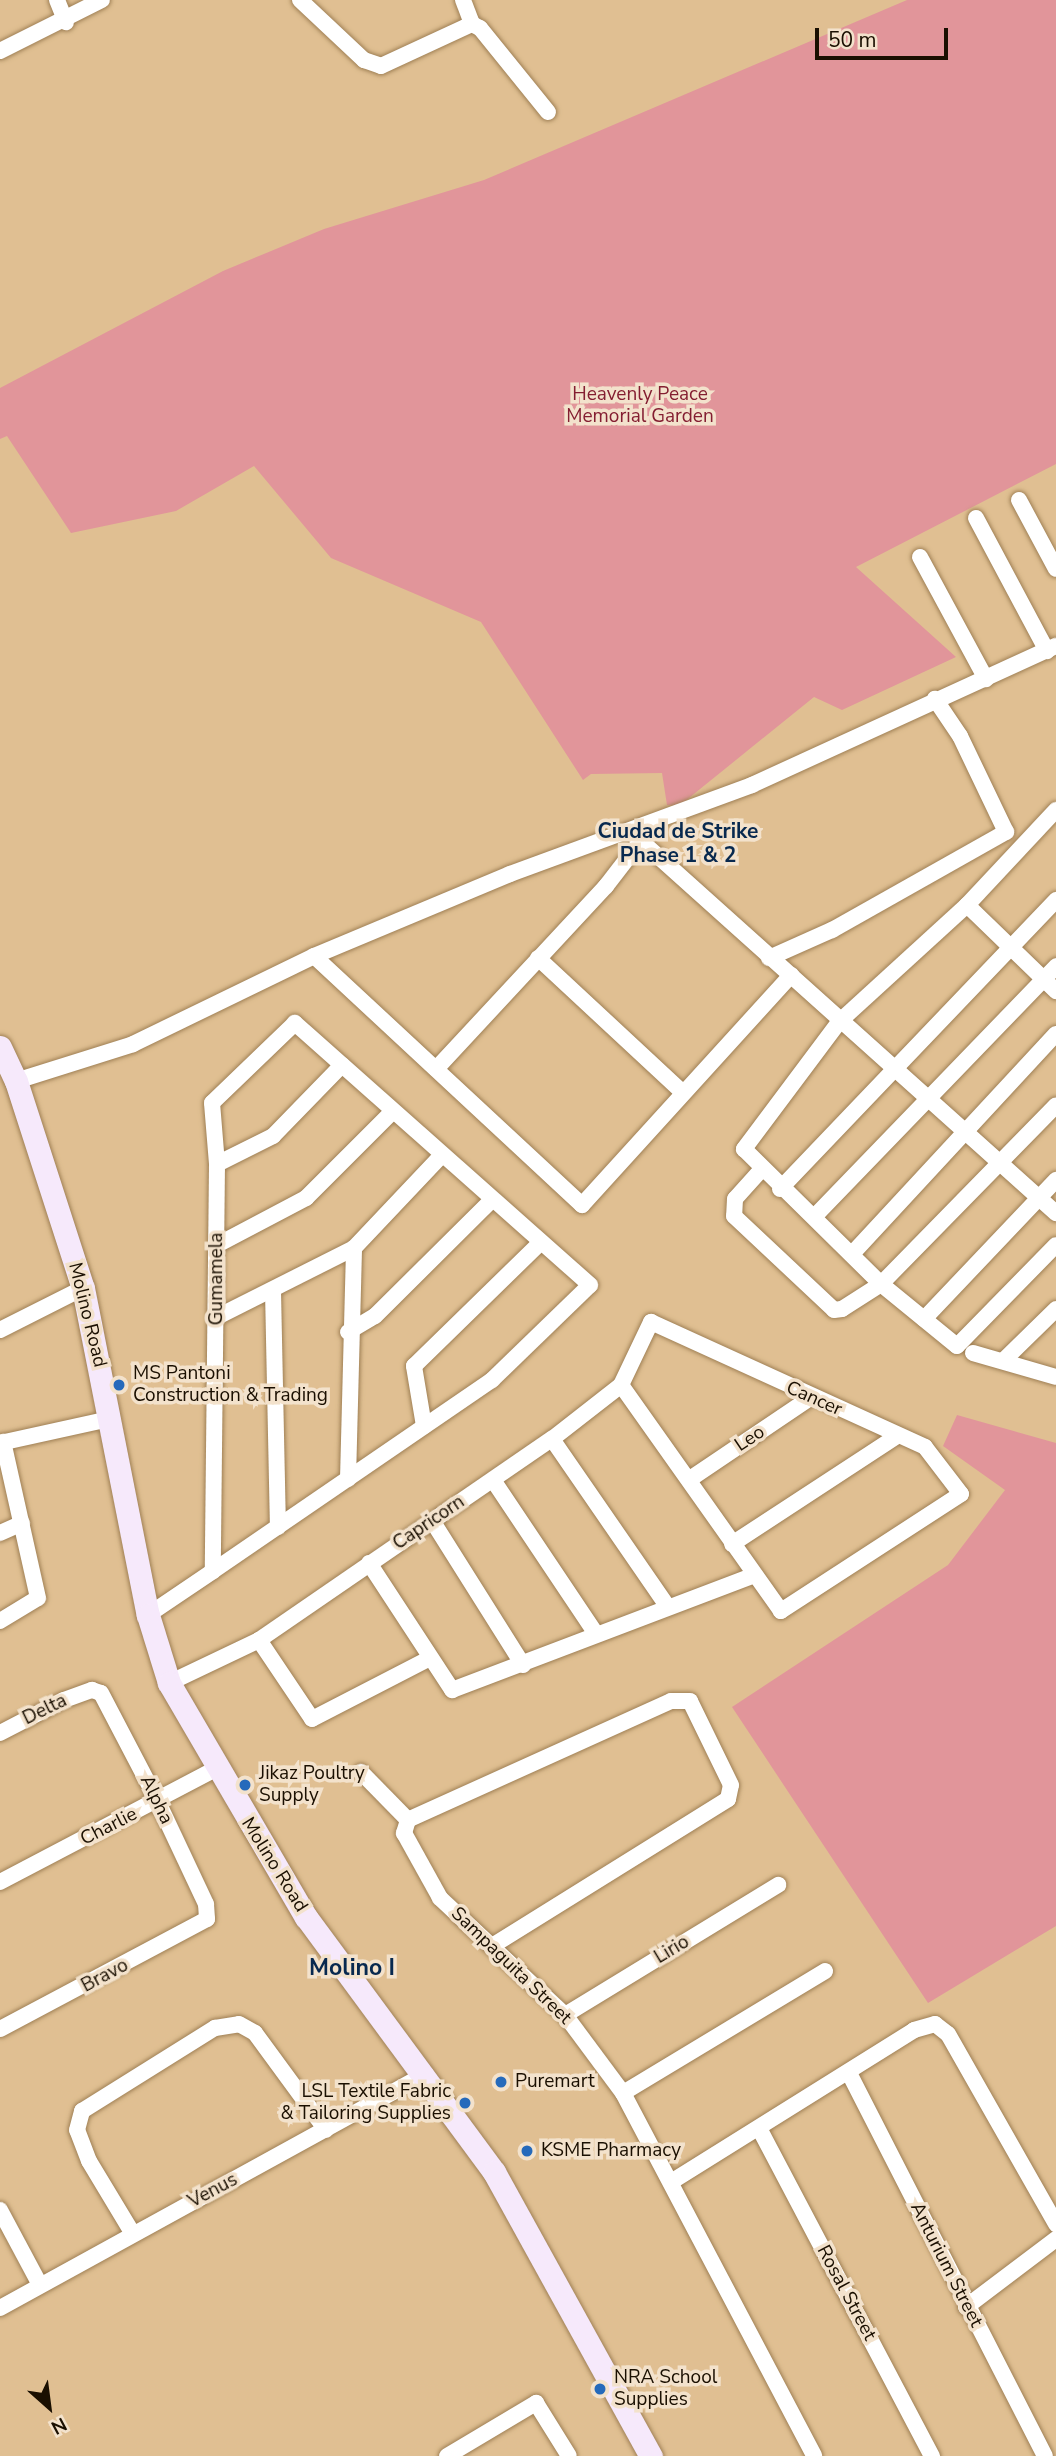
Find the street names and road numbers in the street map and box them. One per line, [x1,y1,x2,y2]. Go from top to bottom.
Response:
street label: Gumamela [206,1233,228,1325]
street label: Molino Road [63,1260,111,1370]
street label: Cancer [782,1377,846,1421]
street label: Leo [731,1421,769,1457]
street label: Capricorn [389,1491,469,1555]
street label: Delta [19,1690,71,1730]
street label: Alpha [134,1772,178,1828]
street label: Charlie [77,1803,141,1851]
street label: Molino Road [236,1813,312,1917]
street label: Sampaguita Street [446,1903,576,2029]
street label: Lirio [650,1931,694,1969]
street label: Bravo [78,1954,132,1998]
street label: Venus [184,2169,242,2213]
street label: Anturium Street [905,2199,987,2331]
street label: Rosal Street [811,2241,881,2345]

